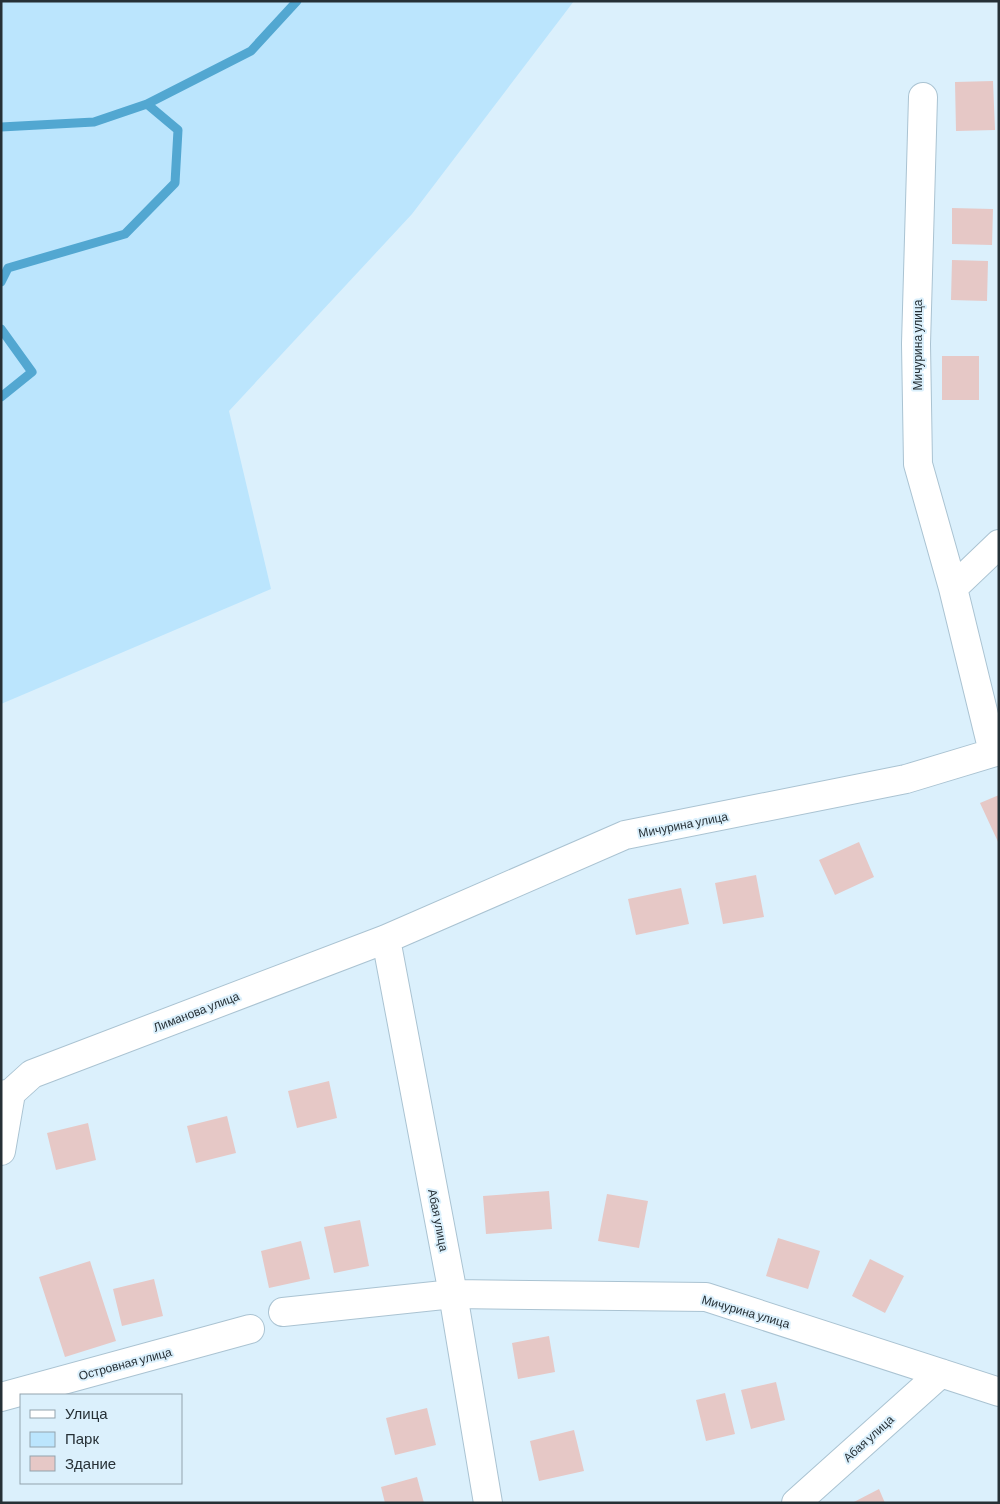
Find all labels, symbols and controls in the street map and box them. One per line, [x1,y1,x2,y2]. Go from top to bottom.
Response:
street label: Мичурина улица [910,299,925,390]
street label: Мичурина улица [637,808,729,841]
street label: Лиманова улица [151,988,242,1035]
street label: Абая улица [425,1188,452,1253]
street label: Мичурина улица [700,1292,792,1331]
street label: Островная улица [77,1344,174,1383]
legend [20,1394,182,1484]
text: Улица [65,1404,108,1422]
street label: Абая улица [840,1411,897,1465]
text: Парк [65,1429,99,1447]
text: Здание [65,1454,116,1472]

